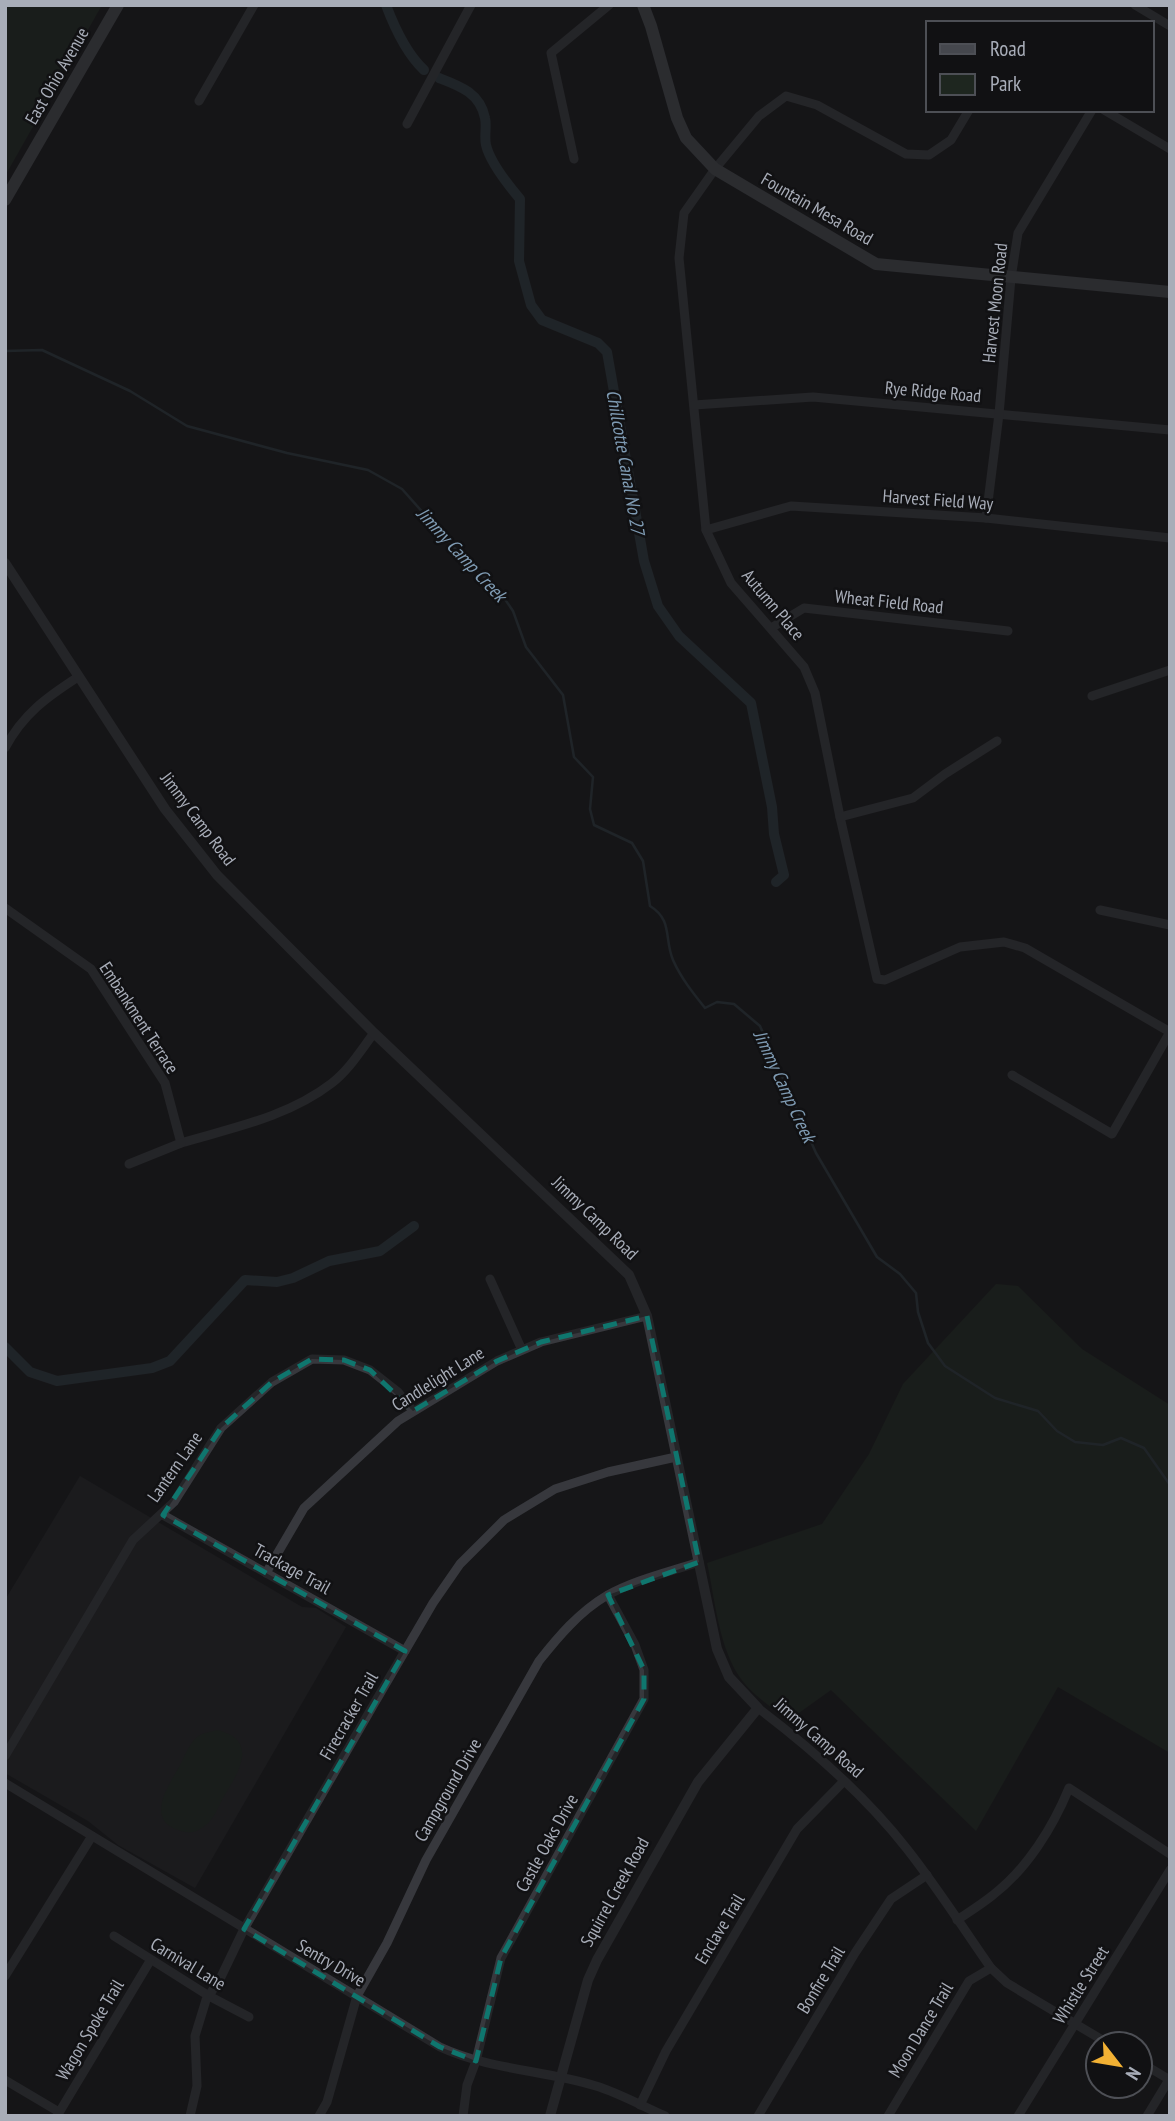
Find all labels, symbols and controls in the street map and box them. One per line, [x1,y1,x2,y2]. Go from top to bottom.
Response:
legend [926,21,1154,112]
street label: East Ohio Avenue [20,23,94,128]
text: Road [990,35,1026,62]
text: Park [990,70,1021,97]
street label: Fountain Mesa Road [757,167,877,250]
street label: Harvest Moon Road [977,242,1012,364]
street label: Rye Ridge Road [884,376,982,407]
water label: Chillcotte Canal No 27 [601,388,651,539]
street label: Harvest Field Way [882,484,994,515]
water label: Jimmy Camp Creek [411,501,514,608]
street label: Autumn Place [737,565,810,645]
street label: Wheat Field Road [834,584,944,619]
street label: Jimmy Camp Road [155,767,241,870]
street label: Embankment Terrace [95,957,184,1078]
water label: Jimmy Camp Creek [748,1025,823,1148]
street label: Jimmy Camp Road [547,1170,643,1264]
street label: Candlelight Lane [387,1341,488,1416]
street label: Lantern Lane [142,1427,207,1506]
street label: Trackage Trail [250,1538,335,1600]
street label: Firecracker Trail [314,1667,383,1764]
street label: Jimmy Camp Road [769,1692,869,1783]
street label: Campground Drive [409,1734,486,1845]
street label: Castle Oaks Drive [510,1790,583,1896]
street label: Squirrel Creek Road [575,1833,654,1950]
street label: Enclave Trail [690,1889,750,1968]
street label: Carnival Lane [146,1932,230,1995]
street label: Sentry Drive [293,1934,370,1991]
street label: Bonfire Trail [792,1941,850,2018]
street label: Whistle Street [1048,1941,1114,2028]
street label: Wagon Spoke Trail [50,1974,129,2084]
street label: Moon Dance Trail [883,1977,958,2081]
north arrow [1084,2030,1154,2100]
text: N [1121,2063,1147,2084]

